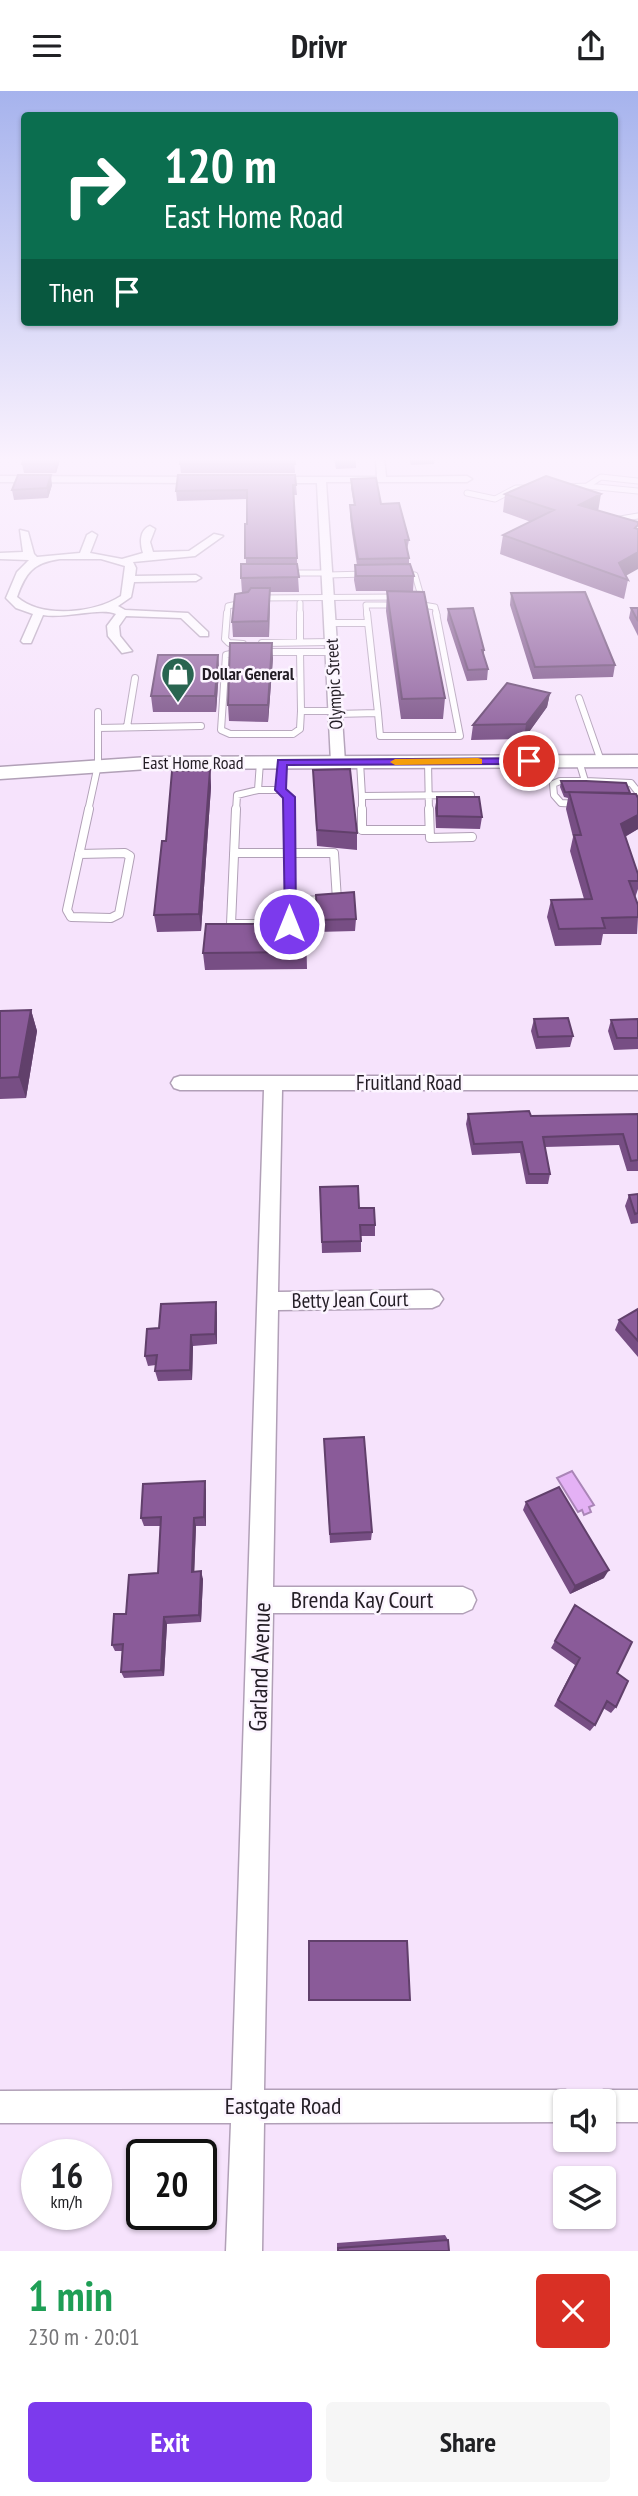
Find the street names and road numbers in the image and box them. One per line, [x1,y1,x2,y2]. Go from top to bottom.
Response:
street label: Olympic Street [320,638,347,730]
street label: East Home Road [143,751,243,774]
street label: Fruitland Road [356,1069,462,1096]
street label: Betty Jean Court [291,1285,409,1314]
street label: Brenda Kay Court [291,1584,434,1615]
street label: Garland Avenue [242,1602,277,1732]
street label: Eastgate Road [225,2090,341,2121]

